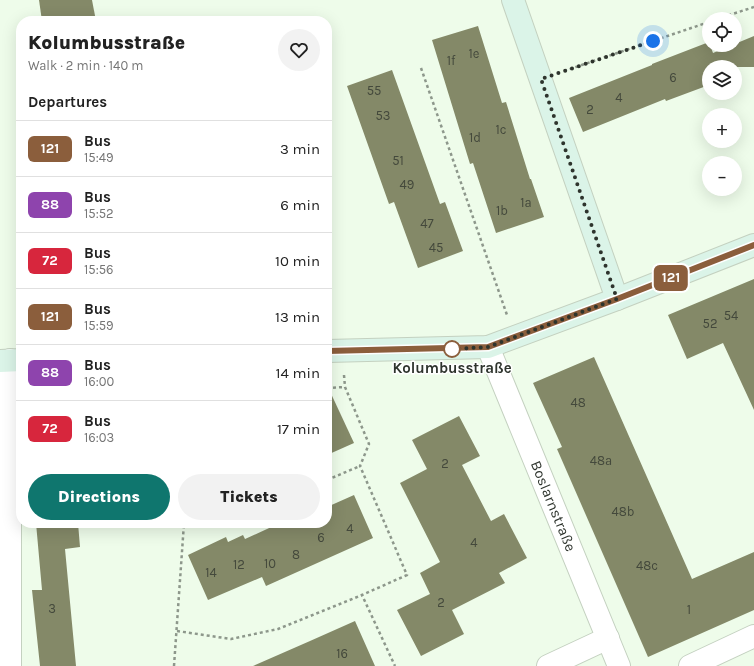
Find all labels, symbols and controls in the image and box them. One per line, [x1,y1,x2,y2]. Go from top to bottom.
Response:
map controls [702,12,742,196]
button: locate [702,12,742,52]
button: heart [278,29,320,71]
your location [643,31,663,51]
text: Kolumbusstraße [28,32,185,54]
house number: 1e [469,46,480,61]
house number: 1f [447,53,456,68]
text: Walk · 2 min · 140 m [28,58,143,73]
button: layers [702,60,742,100]
house number: 6 [669,70,677,85]
house number: 55 [367,83,381,98]
house number: 4 [615,90,623,105]
text: Departures [28,93,107,111]
house number: 2 [586,102,594,117]
house number: 53 [375,108,391,123]
button: + [702,108,742,148]
house number: 1c [495,122,507,137]
house number: 1d [469,130,481,145]
text: Bus [84,132,111,150]
text: 121 [41,140,59,157]
text: 3 min [280,140,320,158]
text: 15:49 [84,150,113,165]
house number: 51 [392,153,404,168]
button: − [702,156,742,196]
house number: 49 [400,177,414,192]
text: Bus [84,188,111,206]
house number: 1a [520,195,532,210]
text: 88 [41,196,59,213]
text: 6 min [280,196,320,214]
house number: 1b [496,203,508,218]
text: 15:52 [84,206,114,221]
house number: 47 [420,216,434,231]
house number: 45 [429,240,443,255]
text: Bus [84,244,111,262]
text: 72 [42,252,58,269]
text: 10 min [275,252,320,270]
text: 15:56 [84,262,113,277]
line badge: 121 [648,265,694,291]
text: 121 [662,269,680,286]
text: Bus [84,300,111,318]
text: 121 [41,308,59,325]
text: 13 min [275,308,320,326]
house number: 54 [724,308,738,323]
house number: 52 [703,316,717,331]
text: 15:59 [84,318,114,333]
marker: Kolumbusstraße [443,340,461,358]
text: Bus [84,356,111,374]
place label: Kolumbusstraße [392,359,512,377]
text: 88 [41,364,59,381]
text: 14 min [276,364,320,382]
text: 16:00 [84,374,114,389]
house number: 48 [570,395,586,410]
text: Bus [84,412,111,430]
text: 72 [42,420,58,437]
text: 17 min [277,420,320,438]
text: 16:03 [84,430,114,445]
house number: 48a [590,453,612,468]
house number: 2 [441,456,449,471]
street label: Boslarnstraße [527,458,580,554]
button: Directions [28,474,170,520]
button: Tickets [178,474,320,520]
house number: 48b [612,504,634,519]
house number: 4 [346,521,354,536]
house number: 6 [317,530,325,545]
house number: 4 [470,535,478,550]
house number: 8 [292,547,300,562]
house number: 10 [264,556,276,571]
house number: 12 [233,557,245,572]
house number: 48c [636,558,658,573]
house number: 14 [205,565,217,580]
house number: 2 [437,595,445,610]
house number: 3 [48,601,56,616]
house number: 1 [687,602,691,617]
house number: 16 [336,646,348,661]

